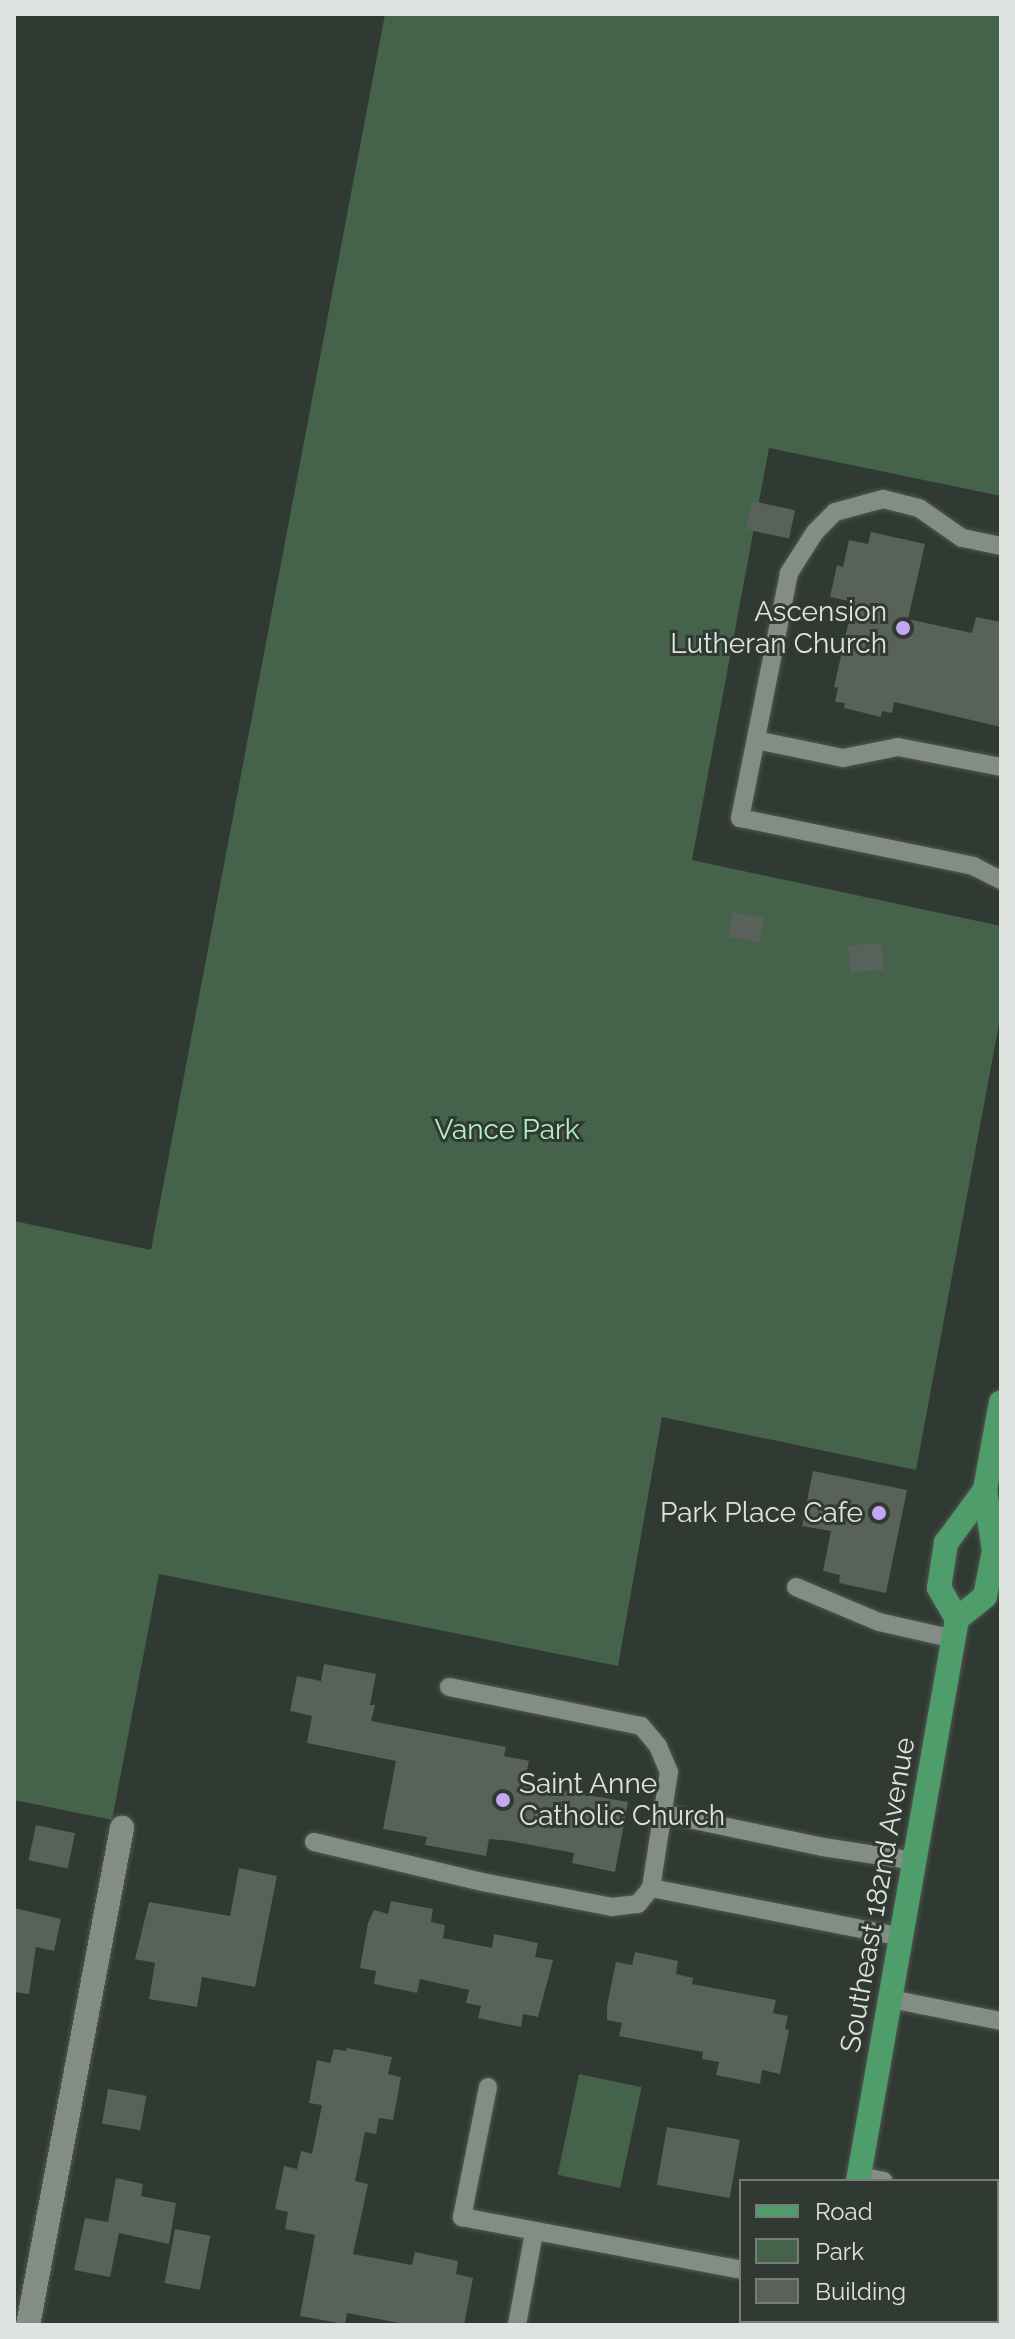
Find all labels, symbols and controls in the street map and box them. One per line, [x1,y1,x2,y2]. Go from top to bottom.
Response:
place label: Ascension Lutheran Church [670,595,887,661]
marker: Ascension Lutheran Church [894,619,912,637]
park label: Vance Park [434,1113,580,1147]
place label: Park Place Cafe [660,1496,863,1530]
marker: Park Place Cafe [870,1504,888,1522]
street label: Southeast 182nd Avenue [834,1734,922,2056]
place label: Saint Anne Catholic Church [519,1767,725,1833]
marker: Saint Anne Catholic Church [494,1791,512,1809]
legend [739,2179,999,2323]
text: Road [815,2197,873,2226]
text: Park [815,2237,864,2266]
text: Building [815,2277,906,2306]

